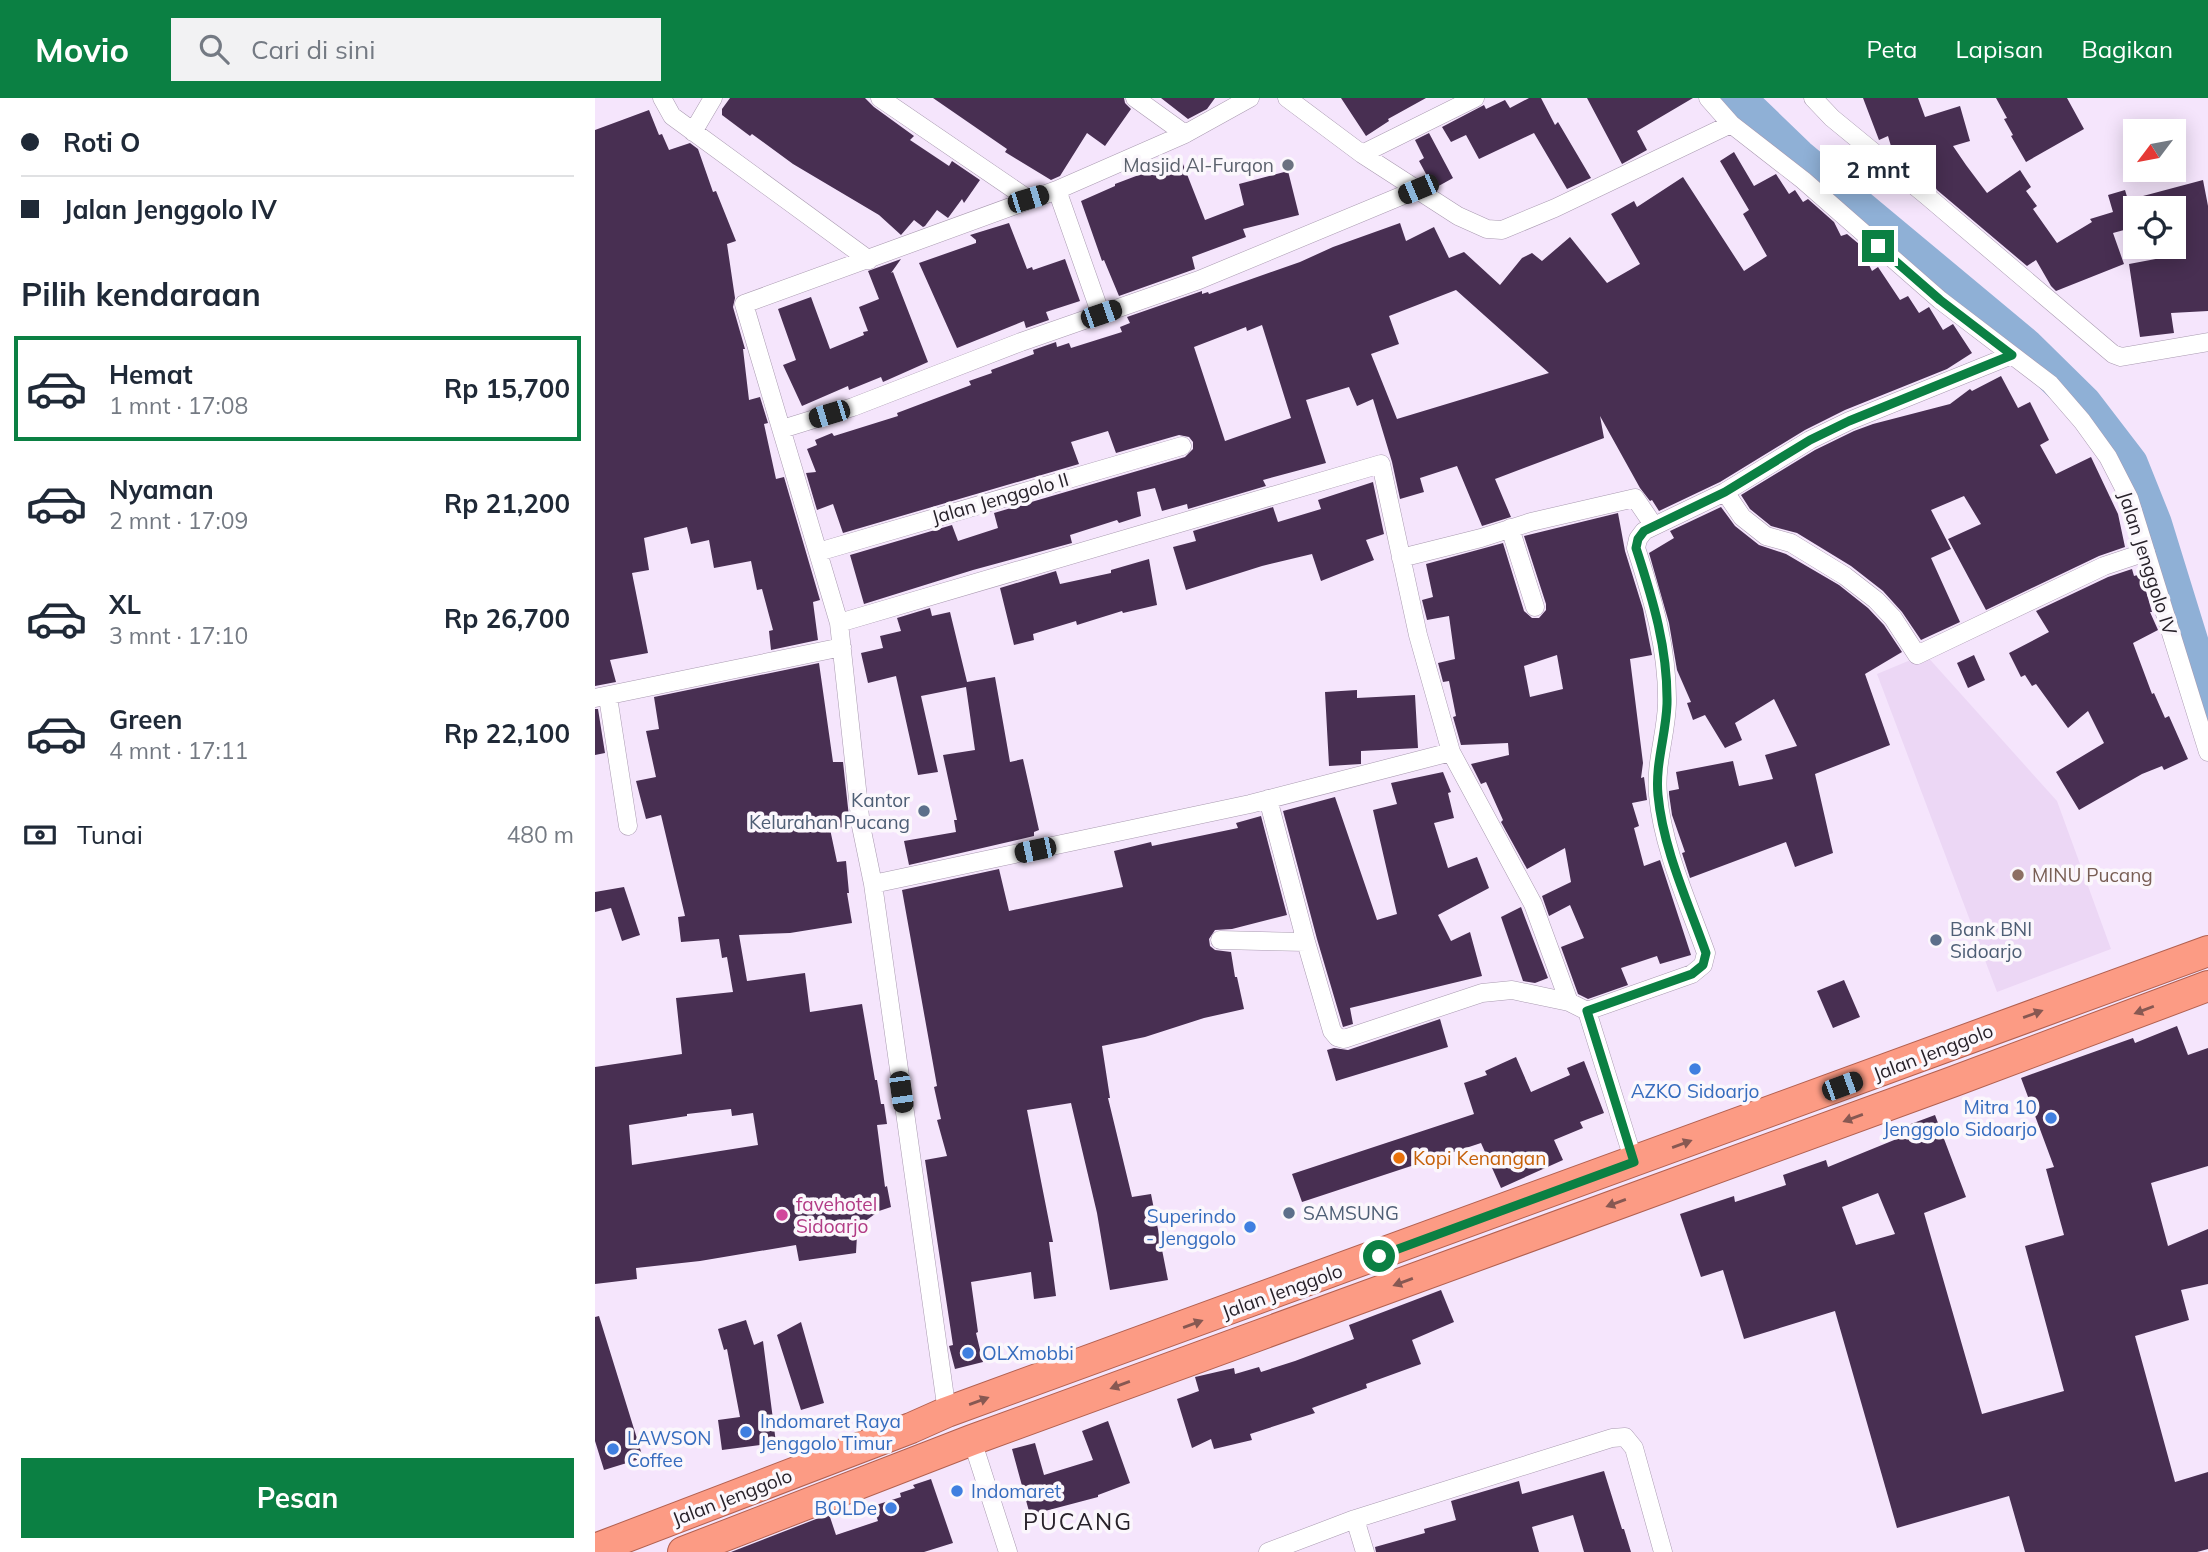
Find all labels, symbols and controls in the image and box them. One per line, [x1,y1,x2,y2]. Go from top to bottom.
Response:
search box [171,18,661,81]
text: Movio [35,29,129,70]
icon: search [195,30,233,68]
text: Cari di sini [251,33,375,66]
text: Peta [1866,34,1917,64]
text: Lapisan [1955,34,2043,64]
text: Bagikan [2081,34,2173,64]
north arrow [2123,119,2186,182]
map controls [2123,119,2186,259]
text: Roti O [63,126,140,159]
callout: 2 mnt [1820,144,1936,194]
place label: Masjid Al-Furqon [1123,153,1274,177]
text: 2 mnt [1846,155,1910,184]
marker: Masjid Al-Furqon [1280,157,1296,173]
car [1395,171,1442,207]
car [1005,183,1052,215]
text: Jalan Jenggolo IV [63,193,277,226]
button: locate [2123,196,2186,259]
route end [1862,230,1894,262]
text: Pilih kendaraan [21,274,261,314]
car [1078,297,1125,331]
icon: car [25,357,88,420]
text: Hemat [109,358,193,391]
text: Rp 15,700 [444,372,570,405]
text: 1 mnt · 17:08 [109,391,248,420]
car [806,398,853,430]
street label: Jalan Jenggolo II [929,467,1071,529]
icon: car [25,472,88,535]
text: Nyaman [109,473,214,506]
text: Rp 21,200 [444,487,570,520]
street label: Jalan Jenggolo IV [2113,488,2183,639]
text: 2 mnt · 17:09 [109,506,248,535]
icon: car [25,587,88,650]
text: XL [109,588,141,621]
text: Rp 26,700 [444,602,570,635]
text: 3 mnt · 17:10 [109,621,248,650]
icon: car [25,702,88,765]
text: Green [109,703,182,736]
text: Rp 22,100 [444,717,570,750]
text: 4 mnt · 17:11 [109,736,248,765]
place label: Kantor Kelurahan Pucang [749,788,910,834]
marker: Kantor Kelurahan Pucang [916,803,932,819]
icon: cash [21,816,59,854]
text: Tunai [77,818,143,851]
text: 480 m [506,820,574,849]
car [1013,835,1058,865]
place label: MINU Pucang [2032,863,2153,887]
marker: MINU Pucang [2010,867,2026,883]
place label: Bank BNI Sidoarjo [1950,917,2032,963]
marker: Bank BNI Sidoarjo [1928,932,1944,948]
one-way arrow [2134,1005,2155,1016]
one-way arrow [2023,1008,2044,1019]
street label: Jalan Jenggolo [1870,1018,1996,1086]
marker: AZKO Sidoarjo [1687,1061,1703,1077]
car [1819,1069,1866,1103]
car [888,1070,915,1114]
place label: AZKO Sidoarjo [1631,1079,1759,1103]
place label: Mitra 10 Jenggolo Sidoarjo [1883,1095,2037,1141]
marker: Mitra 10 Jenggolo Sidoarjo [2043,1110,2059,1126]
one-way arrow [1843,1112,1864,1123]
one-way arrow [1672,1139,1693,1150]
place label: Kopi Kenangan [1413,1146,1546,1170]
marker: Kopi Kenangan [1391,1150,1407,1166]
place label: favehotel Sidoarjo [796,1192,877,1238]
one-way arrow [1606,1198,1627,1209]
place label: SAMSUNG [1303,1201,1399,1225]
place label: Superindo - Jenggolo [1146,1204,1236,1250]
marker: SAMSUNG [1281,1205,1297,1221]
marker: favehotel Sidoarjo [774,1207,790,1223]
marker: Superindo - Jenggolo [1242,1219,1258,1235]
route start [1363,1240,1395,1272]
street label: Jalan Jenggolo [1218,1258,1346,1324]
one-way arrow [1392,1277,1413,1288]
one-way arrow [1182,1318,1203,1329]
place label: OLXmobbi [982,1341,1074,1365]
marker: OLXmobbi [960,1345,976,1361]
one-way arrow [1110,1380,1131,1391]
one-way arrow [968,1395,989,1406]
place label: Indomaret Raya Jenggolo Timur [760,1409,901,1455]
marker: Indomaret Raya Jenggolo Timur [738,1424,754,1440]
place label: LAWSON Coffee [627,1426,712,1472]
marker: LAWSON Coffee [605,1441,621,1457]
button: Pesan [21,1458,574,1538]
street label: Jalan Jenggolo [669,1463,795,1531]
place label: Indomaret [971,1479,1061,1503]
marker: Indomaret [949,1483,965,1499]
place label: BOLDe [815,1496,877,1520]
marker: BOLDe [883,1500,899,1516]
district label: PUCANG [1023,1507,1133,1536]

